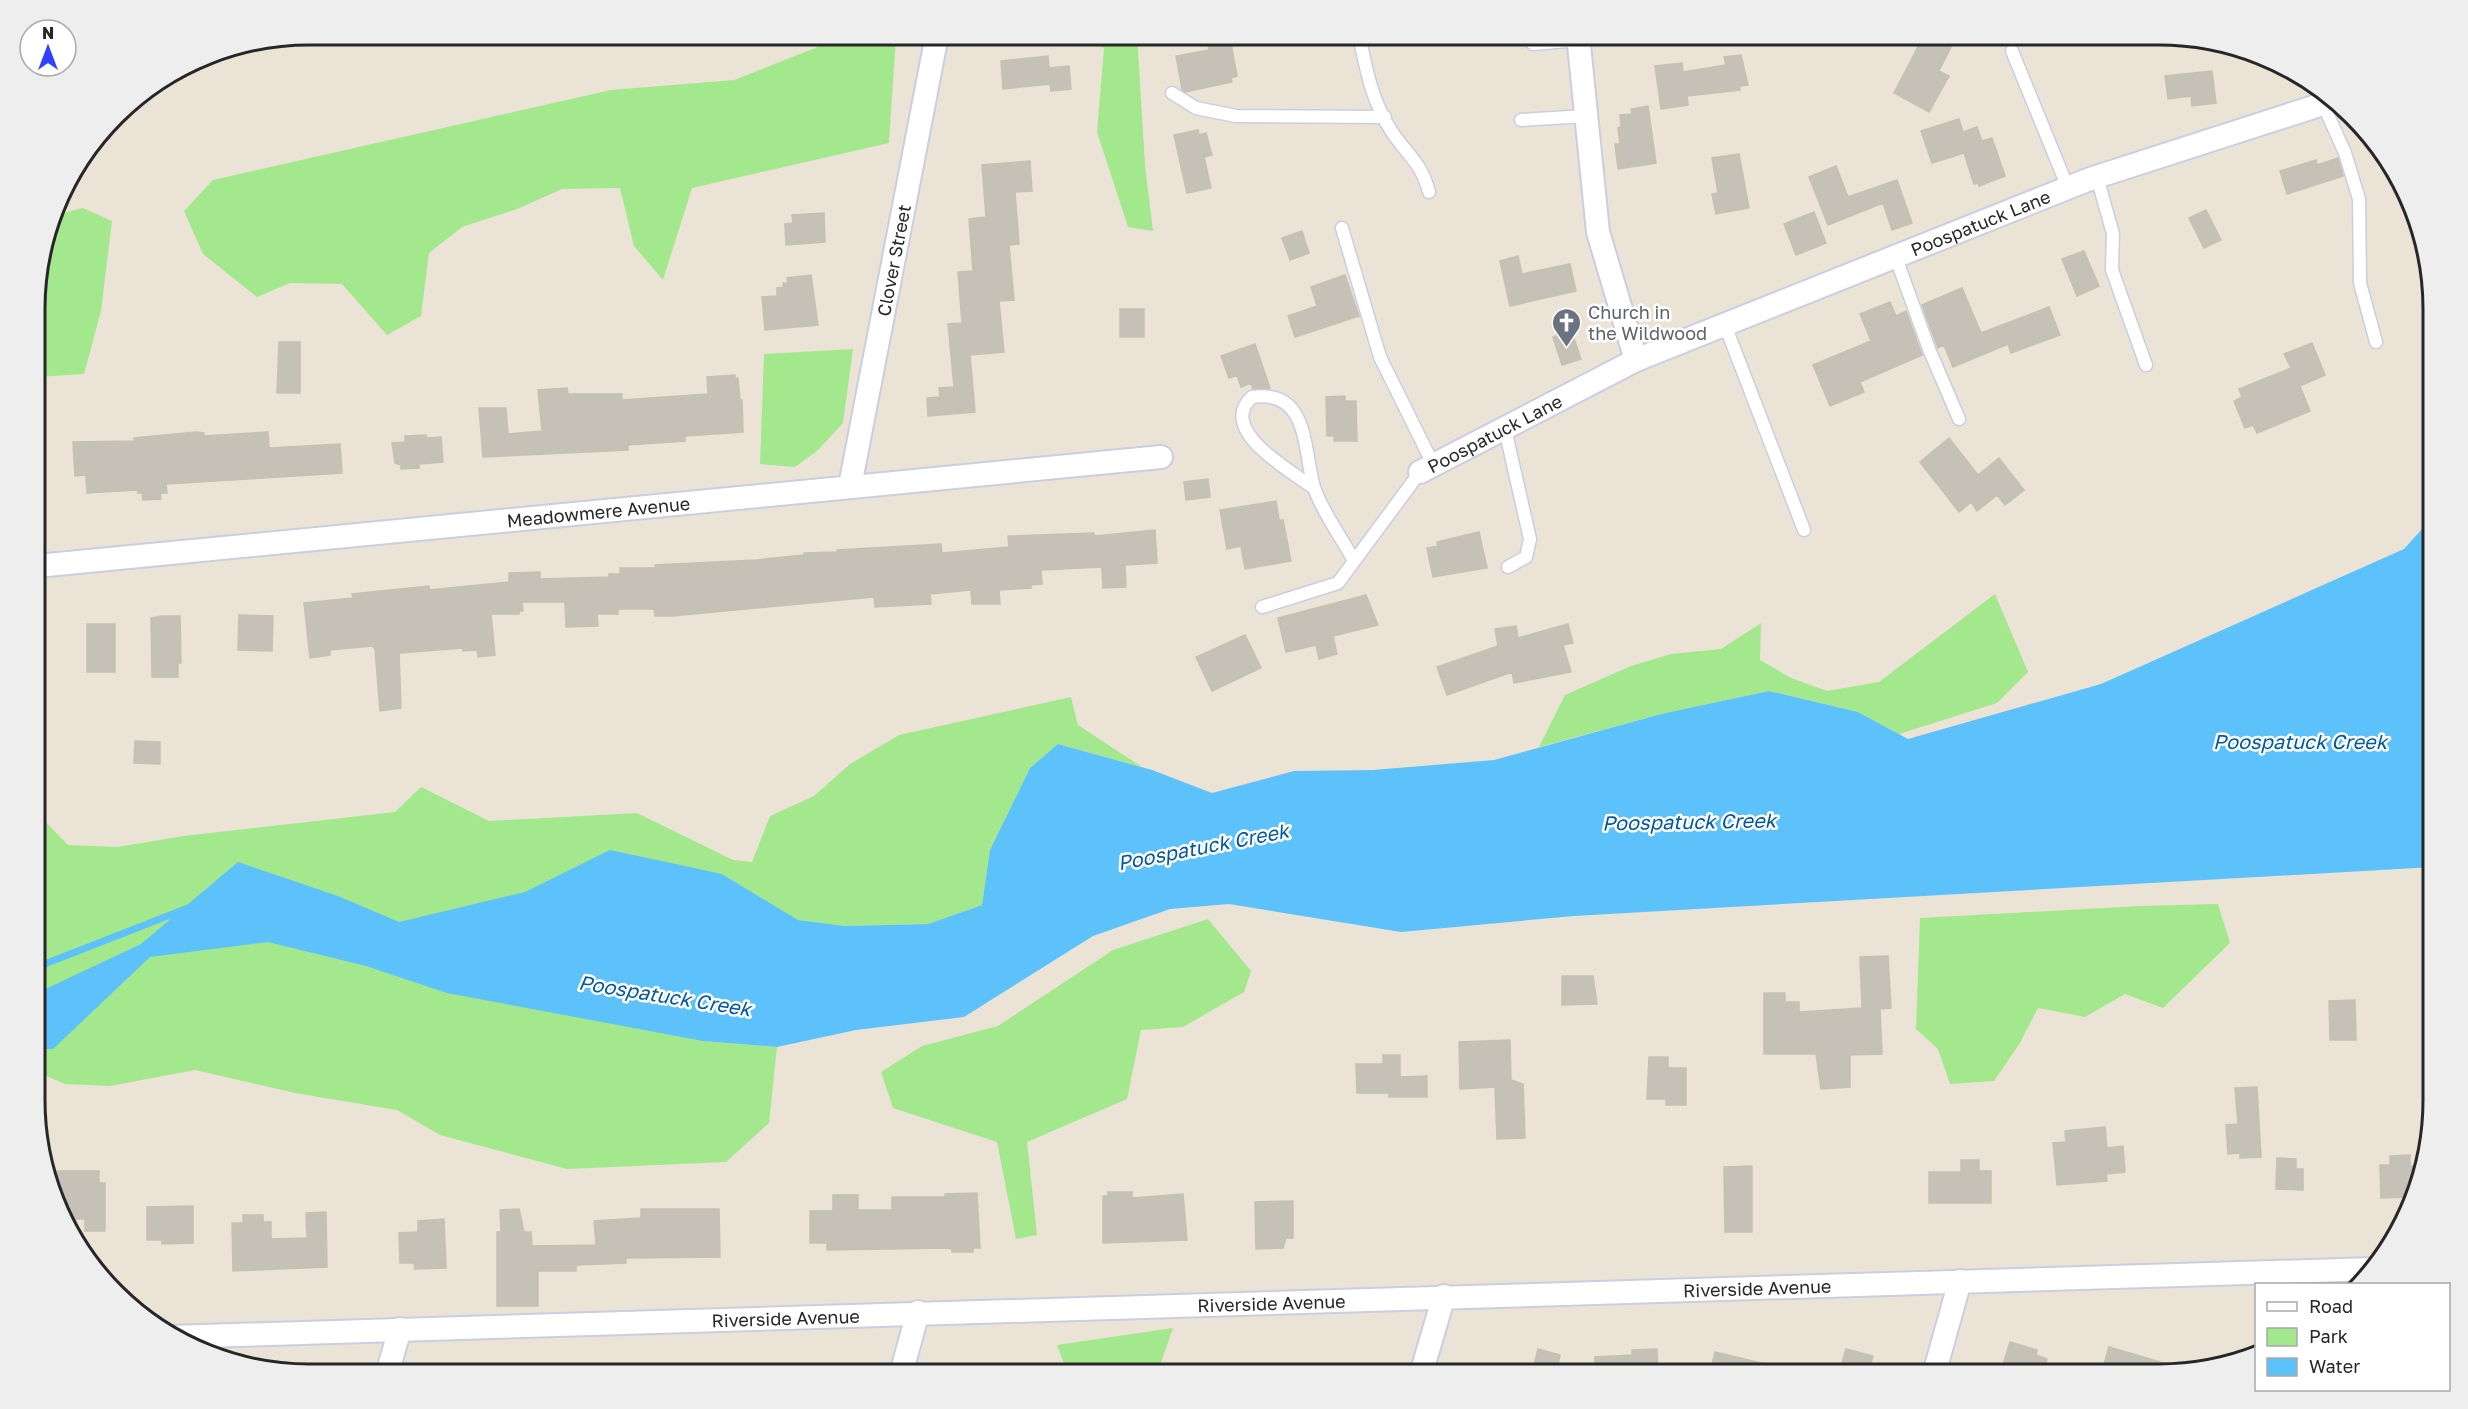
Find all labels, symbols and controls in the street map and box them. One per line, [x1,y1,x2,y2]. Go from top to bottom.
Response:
north arrow [18,18,78,78]
text: N [42,23,54,43]
street label: Poospatuck Lane [1907,185,2053,260]
street label: Clover Street [872,202,915,318]
place label: Church in the Wildwood [1588,301,1707,344]
church icon: Church in the Wildwood [1551,306,1583,348]
street label: Poospatuck Lane [1424,389,1566,477]
street label: Meadowmere Avenue [506,492,691,531]
water label: Poospatuck Creek [2213,729,2390,753]
water label: Poospatuck Creek [1602,807,1779,835]
water label: Poospatuck Creek [1115,817,1293,874]
water label: Poospatuck Creek [577,970,755,1021]
street label: Riverside Avenue [1683,1275,1832,1301]
legend [2255,1283,2450,1391]
street label: Riverside Avenue [1197,1290,1346,1316]
text: Road [2309,1295,2353,1317]
street label: Riverside Avenue [711,1305,860,1331]
text: Park [2309,1325,2348,1347]
text: Water [2309,1355,2360,1377]

